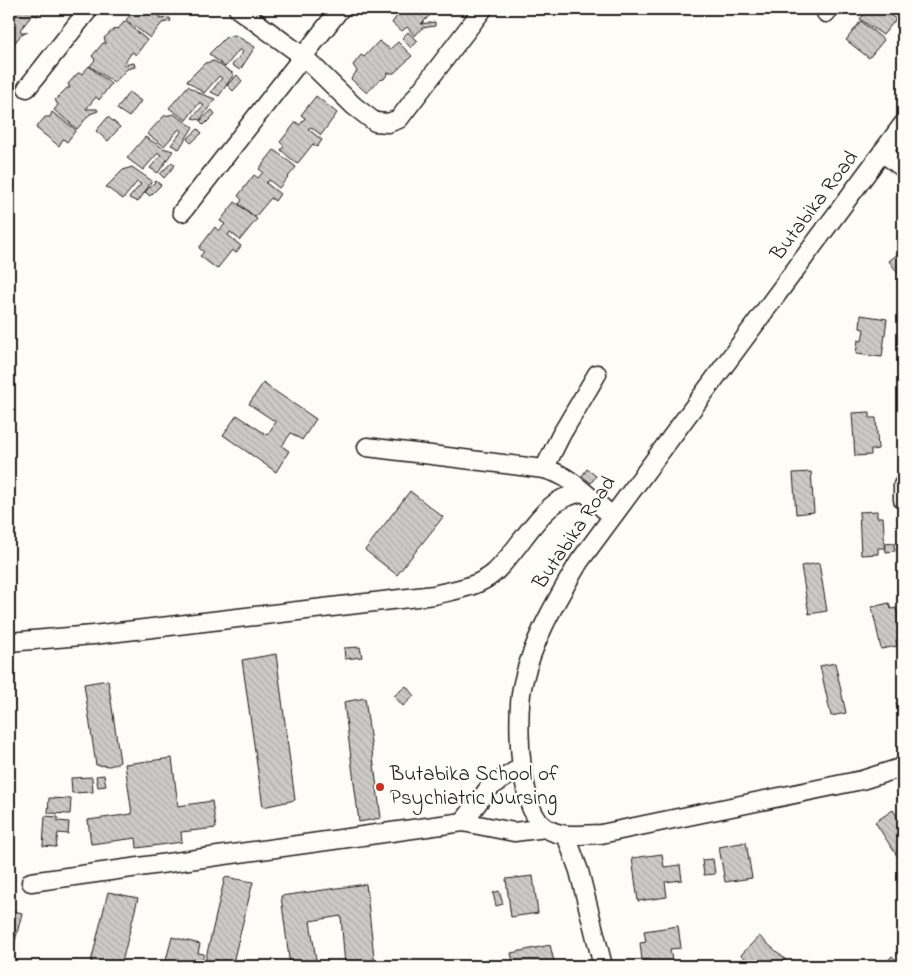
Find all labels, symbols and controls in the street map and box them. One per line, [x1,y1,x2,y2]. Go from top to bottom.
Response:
street label: Butabika Road [763,145,866,268]
street label: Butabika Road [525,470,624,596]
place label: Butabika School of Psychiatric Nursing [389,760,559,816]
marker: Butabika School of Psychiatric Nursing [374,781,386,793]

